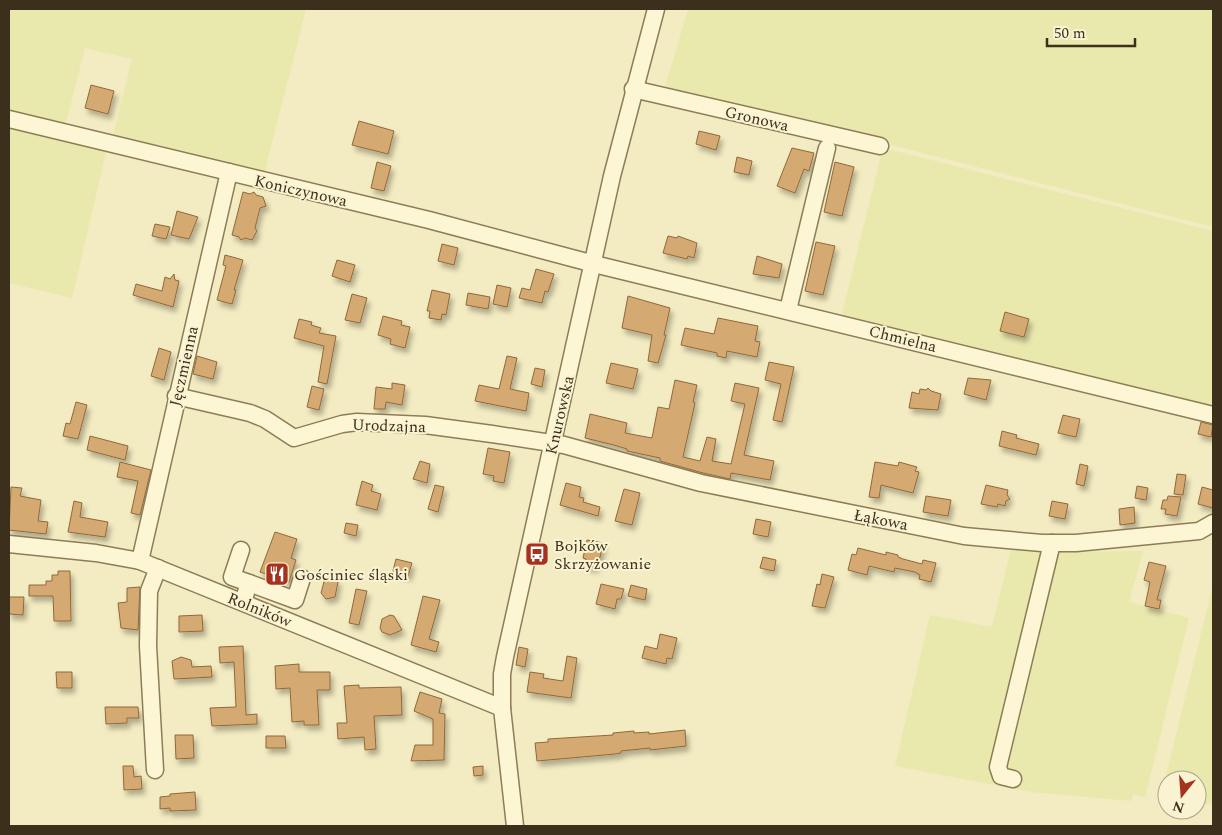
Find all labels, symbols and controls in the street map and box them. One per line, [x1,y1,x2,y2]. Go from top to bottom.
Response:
scale bar [1047,15,1134,47]
text: 50 m [1054,22,1086,45]
street label: Gronowa [722,100,791,138]
street label: Koniczynowa [252,169,350,213]
street label: Chmielna [866,319,939,359]
street label: Jęczmienna [163,323,205,409]
street label: Knurowska [539,373,581,457]
street label: Urodzajna [351,413,427,439]
street label: Łąkowa [852,503,910,537]
place label: Bojków Skrzyżowanie [554,534,651,576]
bus stop icon: Bojków Skrzyżowanie [524,541,550,567]
restaurant icon: Gościniec śląski [264,561,290,587]
place label: Gościniec śląski [294,563,408,587]
street label: Rolników [224,586,296,634]
north arrow [1157,770,1207,820]
text: N [1170,795,1187,819]

